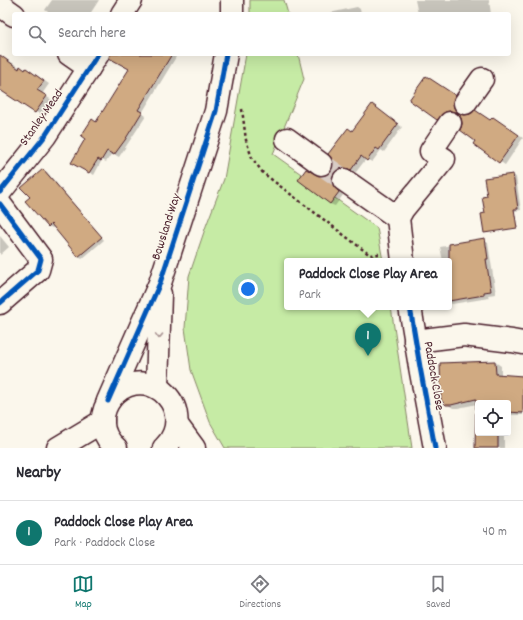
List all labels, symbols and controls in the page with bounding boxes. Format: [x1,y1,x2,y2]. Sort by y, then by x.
search box [12,12,511,56]
icon: search [26,23,48,45]
text: Search here [58,23,126,45]
street label: Stanley Mead [16,86,68,150]
street label: Bowsland Way [147,191,187,263]
popup [284,258,452,310]
text: Paddock Close Play Area [299,264,437,286]
your location [238,279,258,299]
text: Park [299,286,321,305]
pin: 1 [355,323,381,356]
one-way arrow [155,333,163,339]
street label: Paddock Close [418,340,448,412]
map controls [475,400,511,436]
button: locate [475,400,511,436]
text: Nearby [16,462,60,486]
text: Paddock Close Play Area [54,512,193,534]
text: 1 [28,523,30,542]
text: 40 m [483,523,507,542]
text: Park · Paddock Close [54,534,155,553]
tab: Map [72,573,94,613]
tab: Directions [239,573,281,613]
tab: Saved [426,573,451,613]

